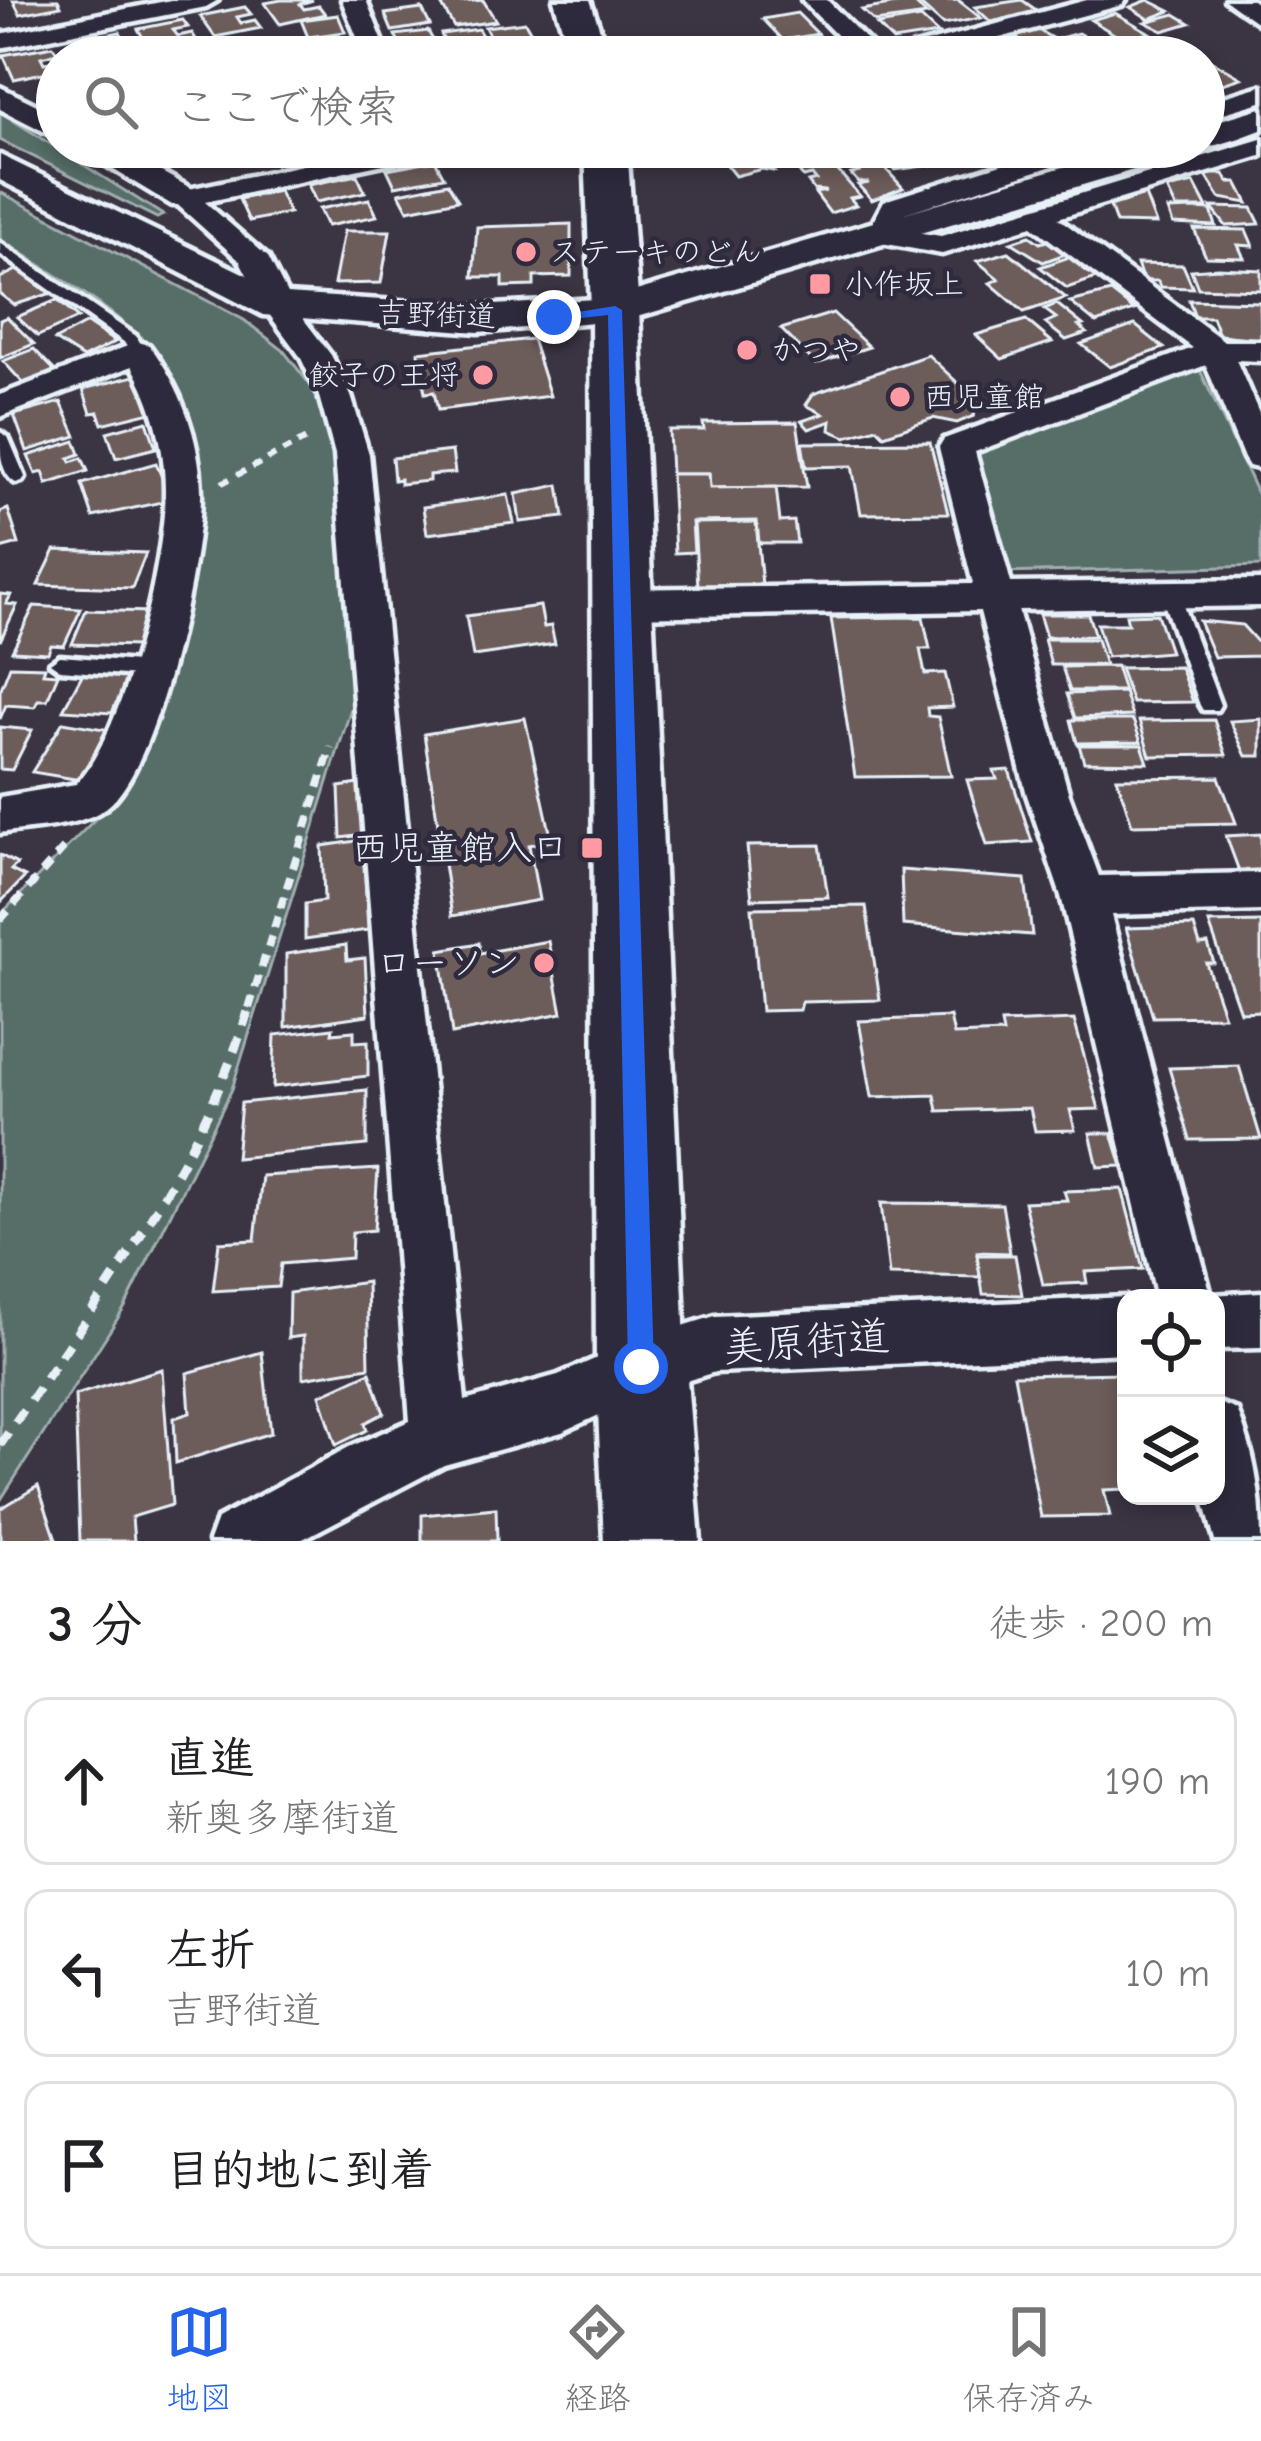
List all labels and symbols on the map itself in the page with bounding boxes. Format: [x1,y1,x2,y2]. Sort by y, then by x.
place label: ステーキのどん [550,235,762,270]
marker: ステーキのどん [513,239,539,265]
place label: 小作坂上 [844,267,964,302]
marker: 小作坂上 [807,271,833,297]
route end [527,290,581,344]
street label: 吉野街道 [375,295,497,335]
place label: かつや [771,333,861,368]
marker: かつや [734,337,760,363]
place label: 餃子の王将 [309,358,459,393]
marker: 餃子の王将 [470,362,496,388]
place label: 西児童館 [924,380,1044,415]
marker: 西児童館 [887,384,913,410]
place label: 西児童館入口 [352,828,568,869]
marker: 西児童館入口 [579,835,605,861]
place label: ローソン [376,943,520,984]
marker: ローソン [531,950,557,976]
street label: 美原街道 [720,1312,892,1372]
route start [614,1340,668,1394]

